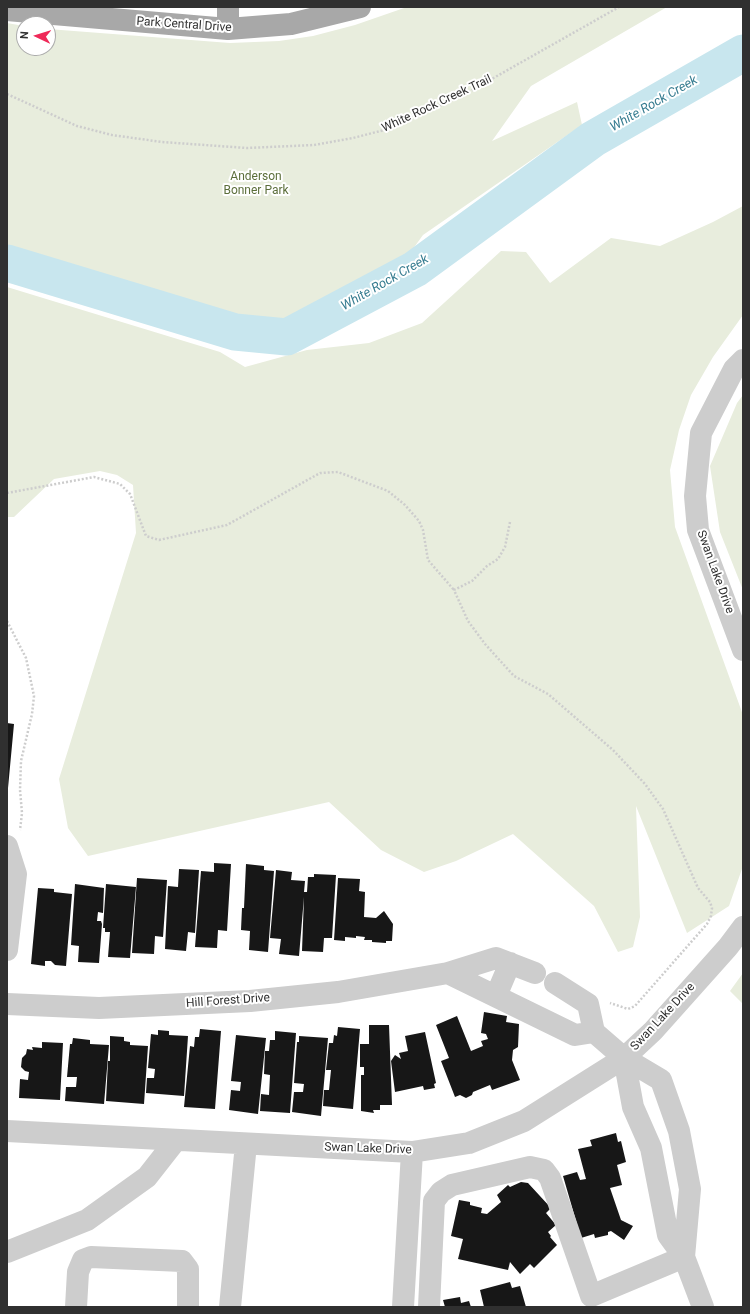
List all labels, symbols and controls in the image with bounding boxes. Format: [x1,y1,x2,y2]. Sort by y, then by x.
street label: Park Central Drive [136,15,232,35]
north arrow [16,16,56,56]
text: N [18,31,31,40]
street label: White Rock Creek Trail [380,72,494,136]
water label: White Rock Creek [607,73,701,135]
park label: Anderson Bonner Park [223,170,289,198]
water label: White Rock Creek [338,252,432,314]
street label: Swan Lake Drive [693,528,737,616]
street label: Swan Lake Drive [628,980,698,1054]
street label: Hill Forest Drive [186,991,270,1011]
street label: Swan Lake Drive [324,1140,412,1158]

